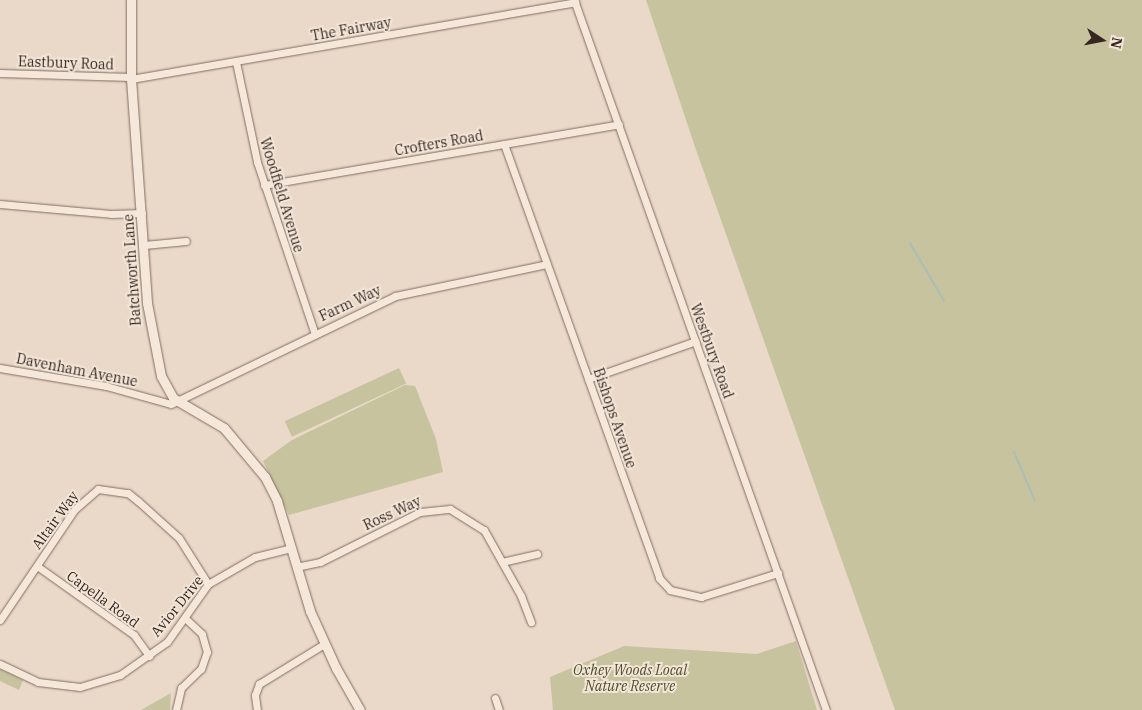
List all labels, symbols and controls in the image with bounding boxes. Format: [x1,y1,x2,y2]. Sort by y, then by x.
street label: The Fairway [310,14,392,44]
north arrow [1077,15,1127,65]
text: N [1107,36,1127,50]
street label: Eastbury Road [18,53,114,73]
street label: Crofters Road [393,127,485,159]
street label: Woodfield Avenue [257,136,307,254]
street label: Batchworth Lane [120,214,144,326]
street label: Farm Way [316,281,384,325]
street label: Westbury Road [687,301,737,401]
street label: Davenham Avenue [15,350,139,390]
street label: Bishops Avenue [590,366,640,470]
street label: Altair Way [28,488,82,552]
street label: Ross Way [361,492,423,534]
street label: Capella Road [63,567,143,631]
street label: Avior Drive [147,572,207,640]
park label: Oxhey Woods Local Nature Reserve [573,662,687,694]

